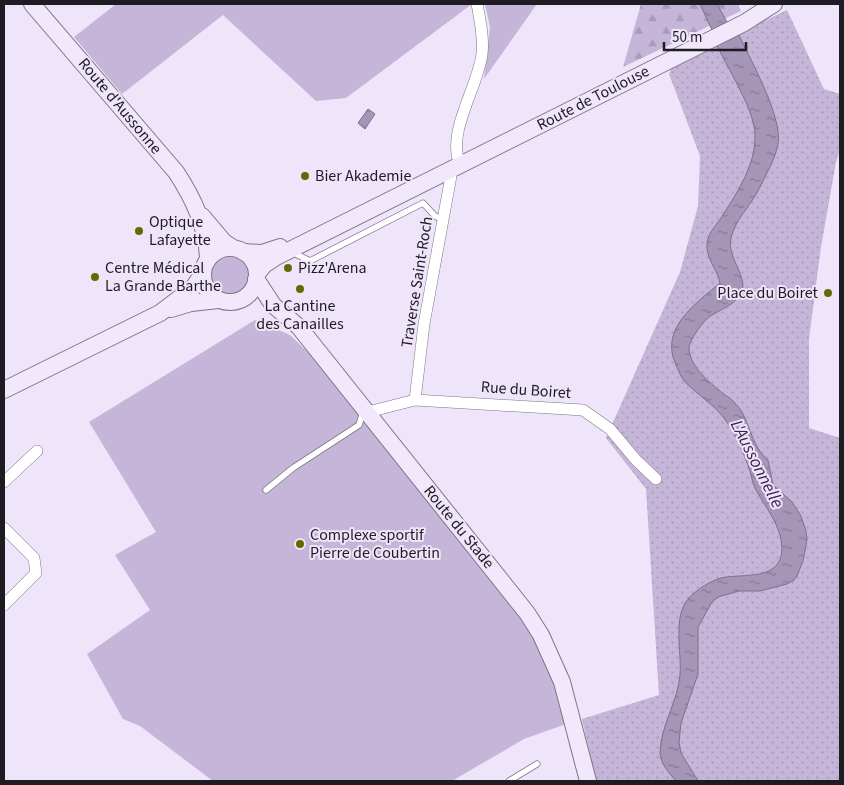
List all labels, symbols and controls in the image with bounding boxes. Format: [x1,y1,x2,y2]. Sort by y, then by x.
scale bar [664,20,746,52]
text: 50 m [672,27,702,48]
street label: Route d'Aussonne [73,53,167,159]
street label: Route de Toulouse [533,60,653,136]
place label: Bier Akademie [315,165,412,187]
marker: Bier Akademie [299,170,311,182]
place label: Optique Lafayette [149,211,211,251]
street label: Traverse Saint-Roch [396,215,438,349]
marker: Optique Lafayette [133,225,145,237]
place label: Centre Médical La Grande Barthe [105,257,221,297]
place label: Pizz'Arena [298,257,367,279]
marker: Pizz'Arena [282,262,294,274]
marker: Centre Médical La Grande Barthe [89,271,101,283]
place label: Place du Boiret [717,282,819,304]
marker: La Cantine des Canailles [294,283,306,295]
marker: Place du Boiret [822,287,834,299]
place label: La Cantine des Canailles [256,295,344,335]
street label: Rue du Boiret [480,376,572,404]
water label: L'Aussonnelle [724,415,790,513]
street label: Route du Stade [418,481,500,573]
place label: Complexe sportif Pierre de Coubertin [310,524,440,564]
marker: Complexe sportif Pierre de Coubertin [294,538,306,550]

